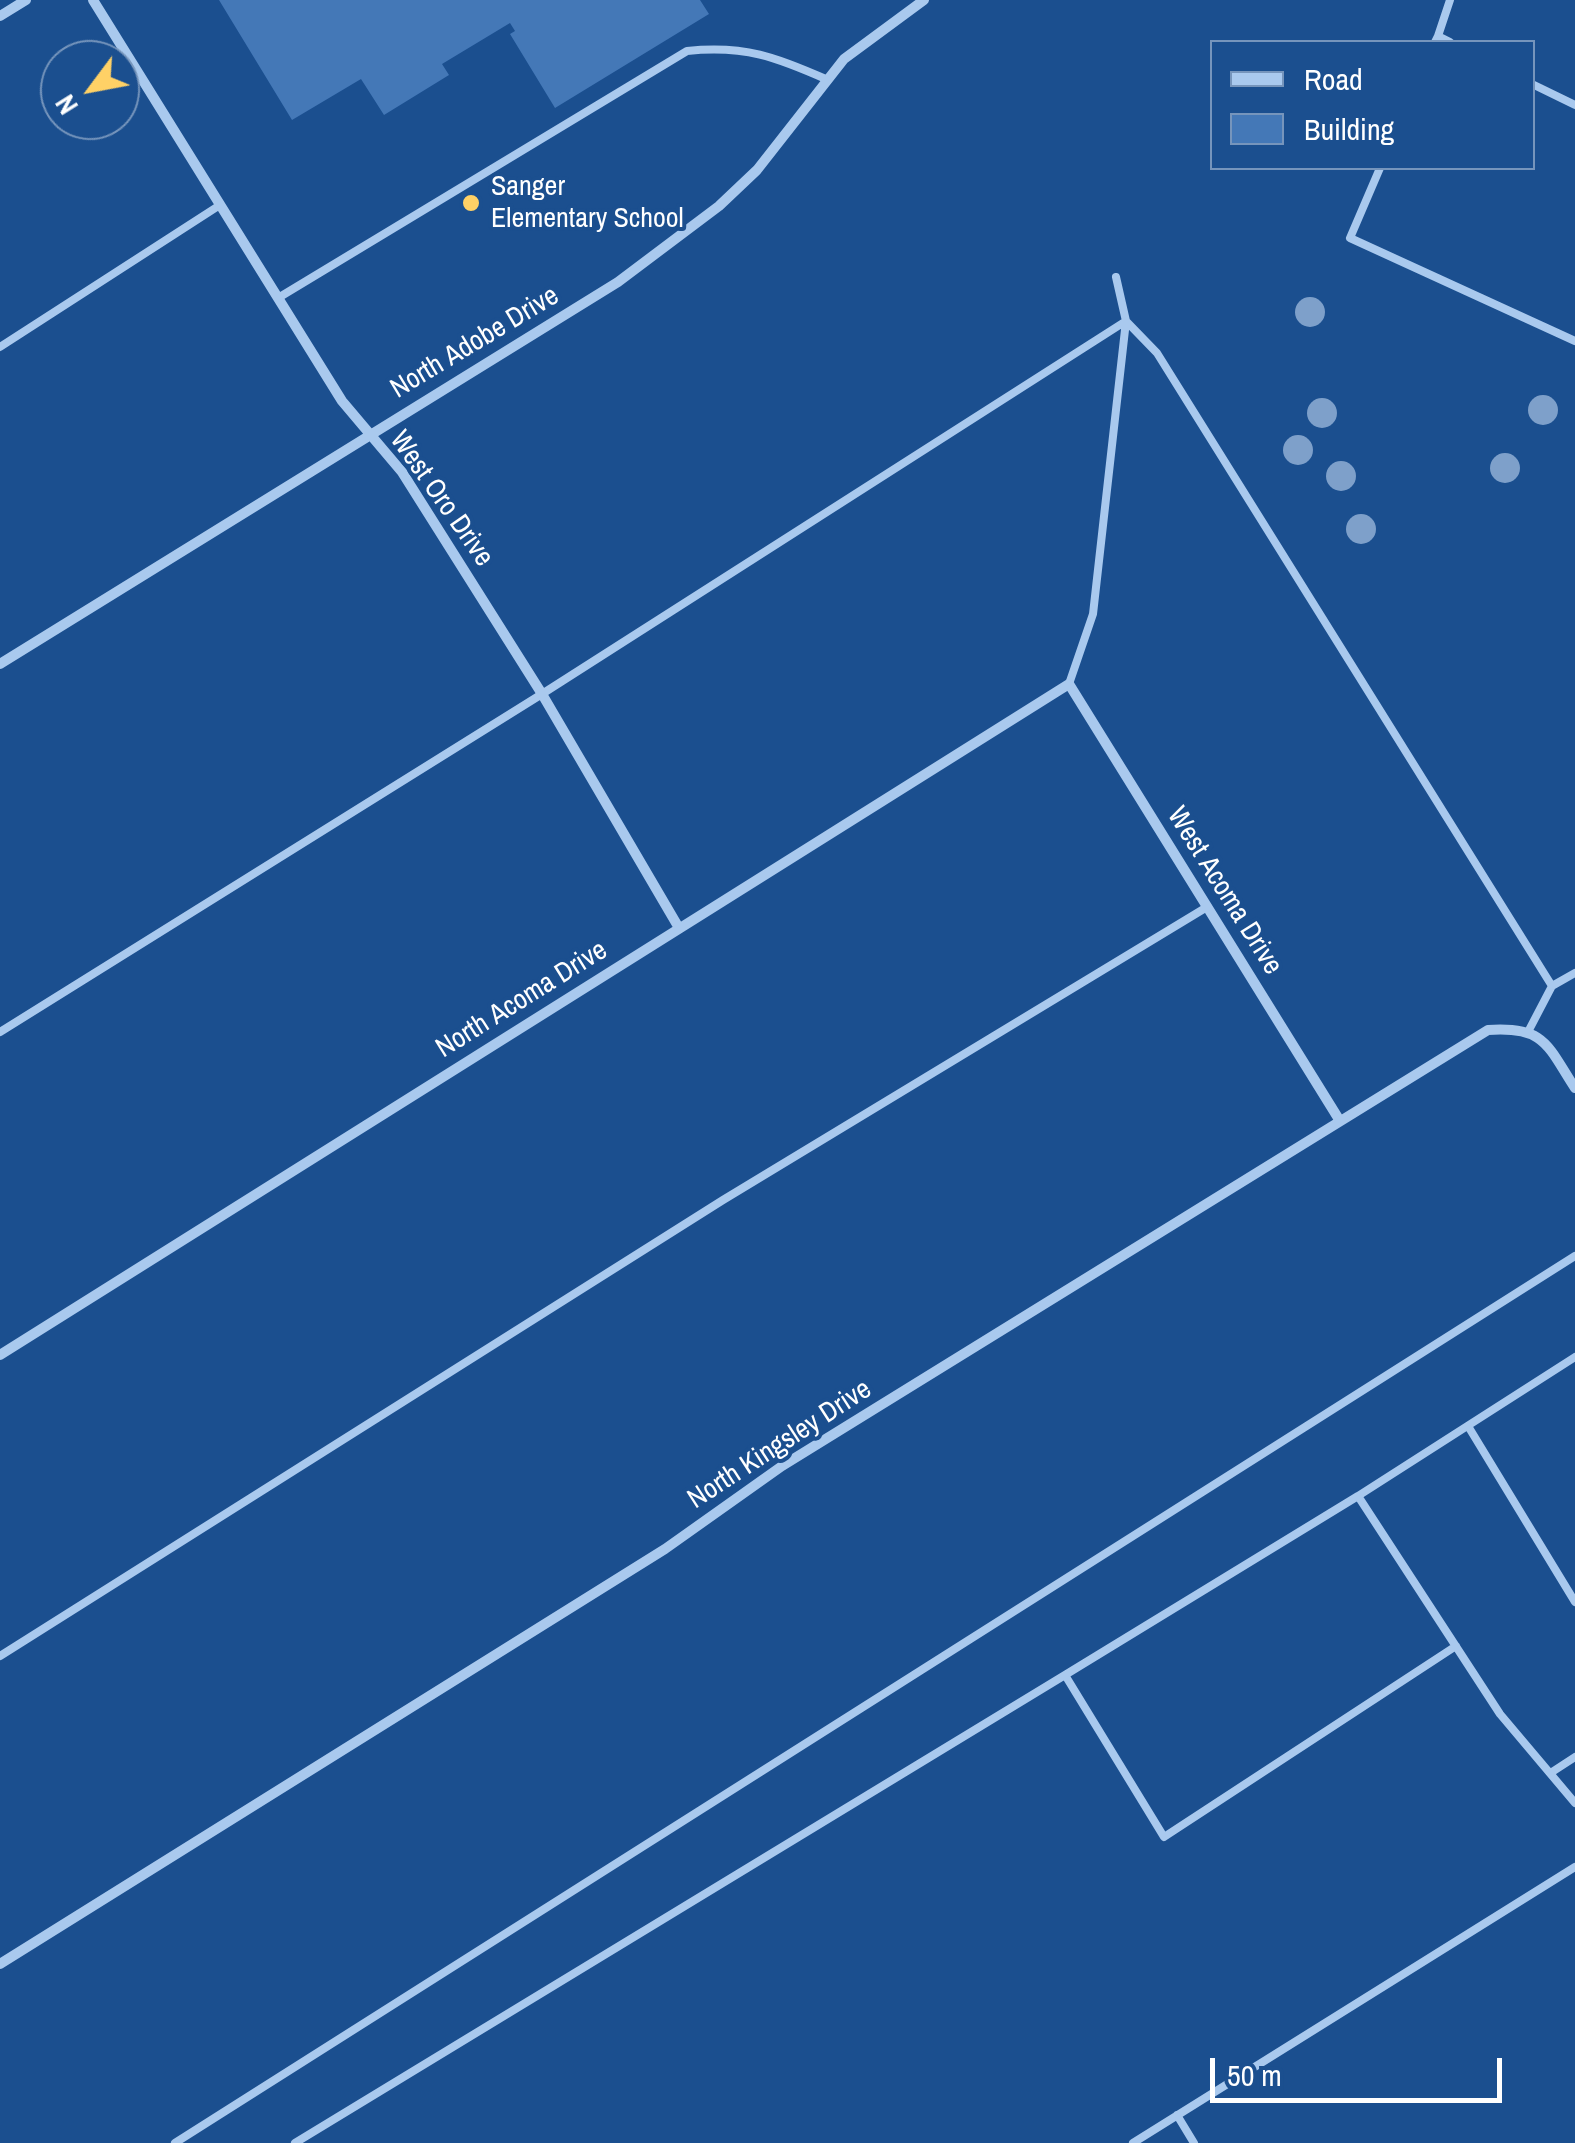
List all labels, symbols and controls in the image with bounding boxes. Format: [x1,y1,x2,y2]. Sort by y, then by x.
north arrow [40,40,140,140]
legend [1210,40,1535,170]
text: Road [1304,59,1363,99]
text: N [46,88,87,122]
text: Building [1304,109,1394,149]
place label: Sanger Elementary School [491,170,684,236]
marker: Sanger Elementary School [460,192,482,214]
street label: North Adobe Drive [385,280,565,406]
street label: West Oro Drive [382,425,500,573]
street label: West Acoma Drive [1159,801,1289,981]
street label: North Acoma Drive [430,934,614,1066]
street label: North Kingsley Drive [682,1373,878,1517]
scale bar [1215,2038,1508,2100]
text: 50 m [1227,2055,1282,2095]

